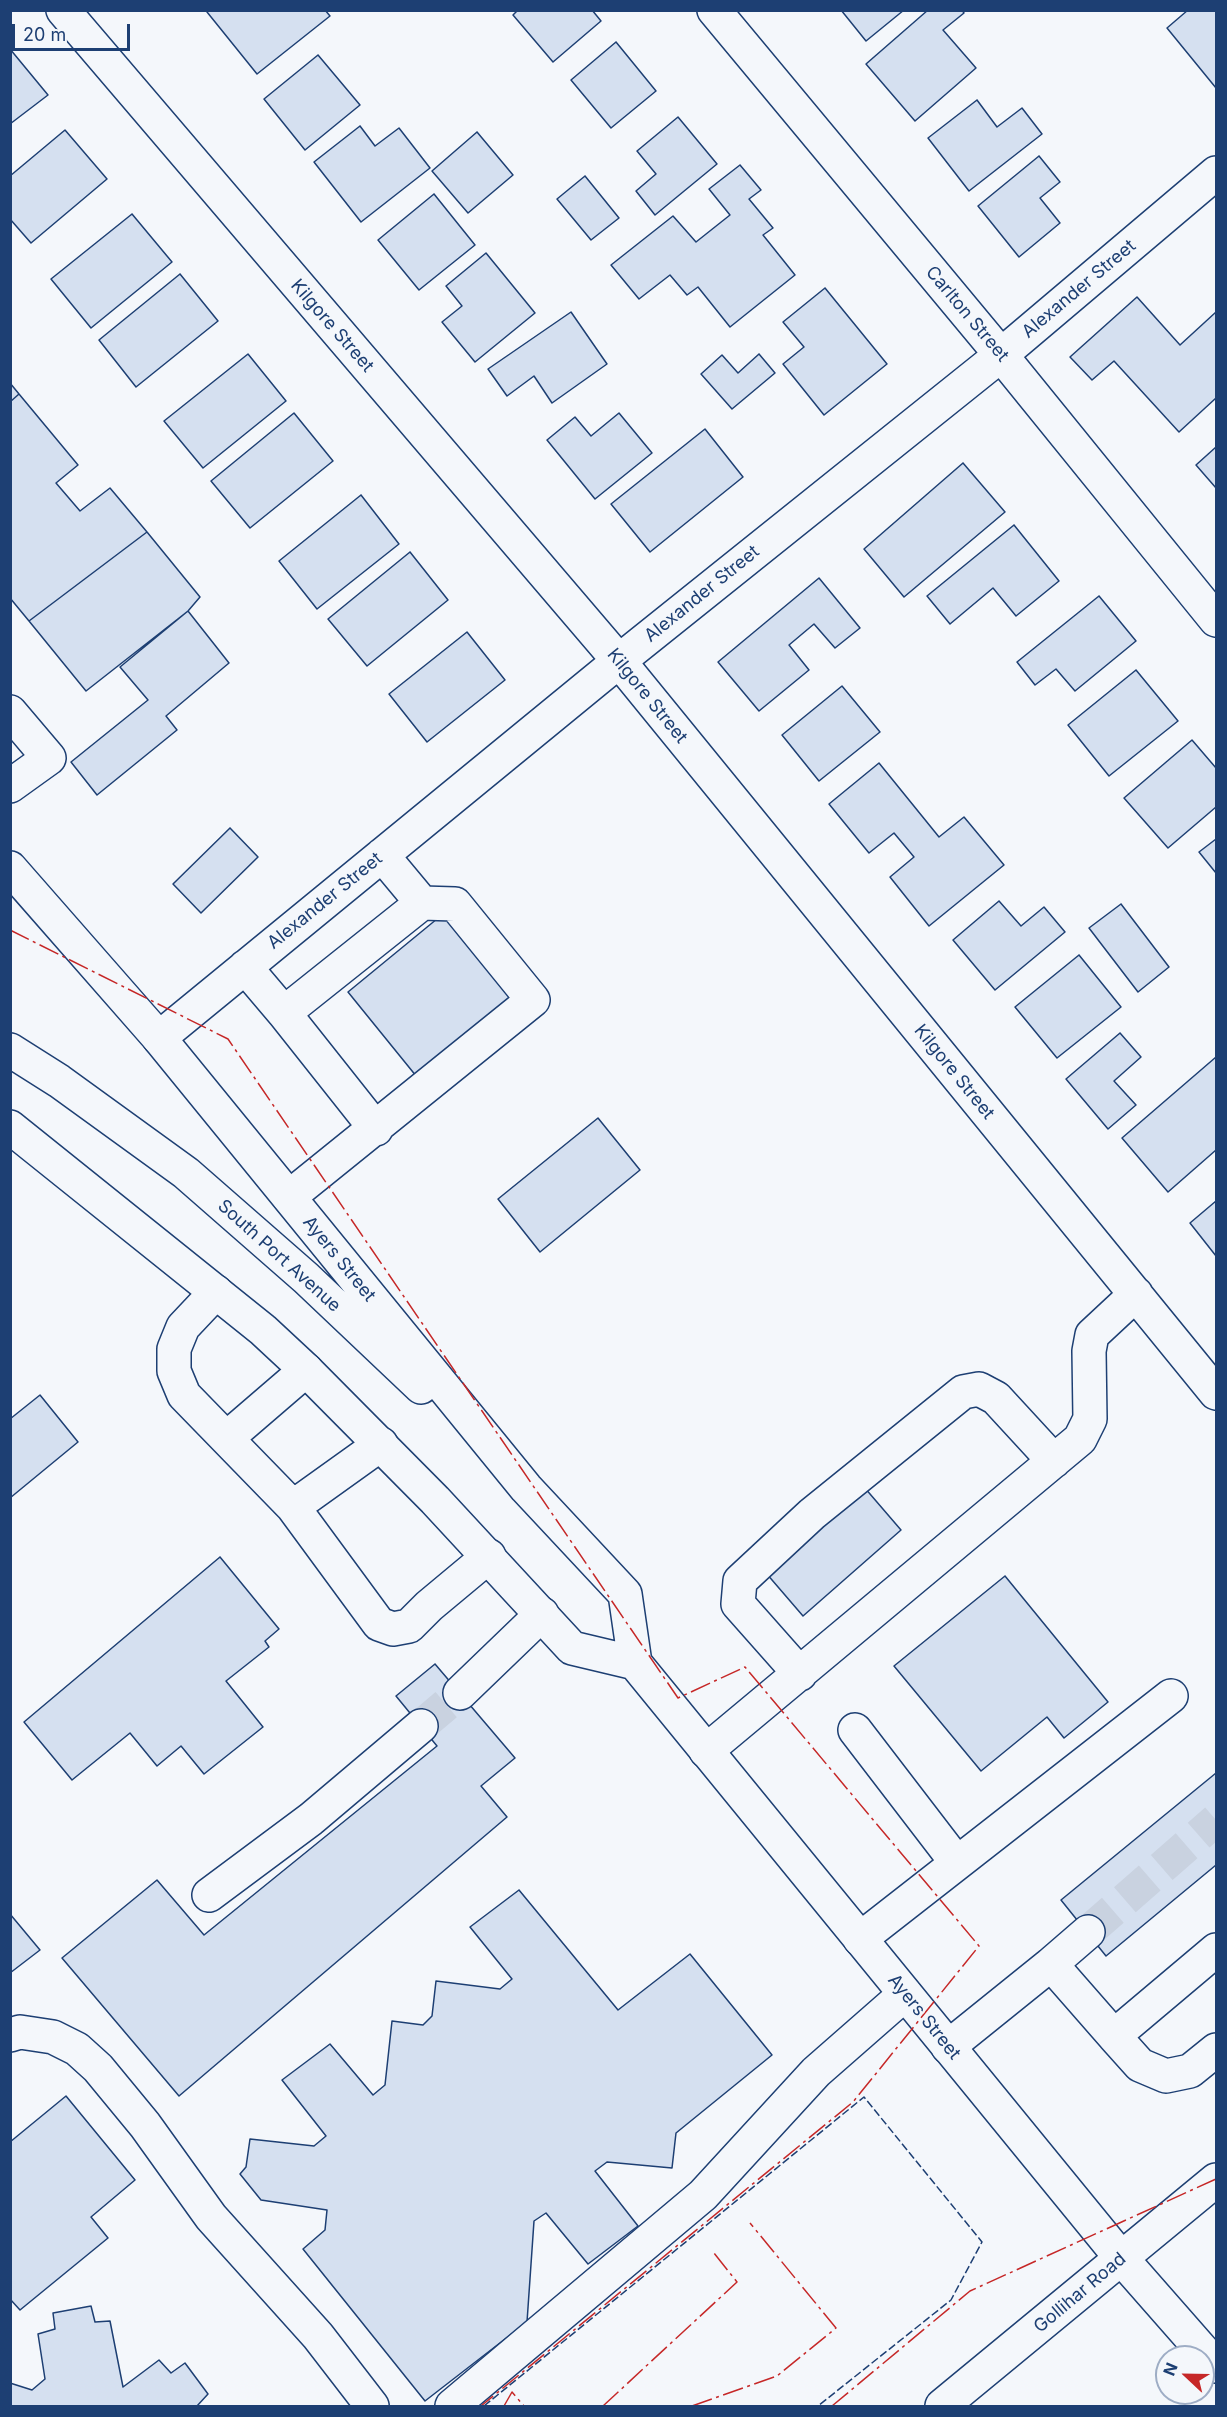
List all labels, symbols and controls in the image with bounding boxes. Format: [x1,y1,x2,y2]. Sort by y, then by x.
scale bar [15,12,134,50]
text: 20 m [23,24,66,45]
street label: Alexander Street [1018,235,1140,343]
street label: Carlton Street [921,262,1013,366]
street label: Kilgore Street [286,275,378,377]
street label: Alexander Street [640,541,764,647]
street label: Kilgore Street [602,644,692,748]
street label: Alexander Street [263,848,387,954]
street label: Kilgore Street [909,1020,999,1124]
street label: South Port Avenue [213,1195,345,1317]
street label: Ayers Street [298,1212,380,1306]
street label: Ayers Street [883,1970,965,2064]
street label: Gollihar Road [1030,2248,1130,2338]
north arrow [1155,2345,1215,2405]
text: N [1159,2360,1182,2378]

